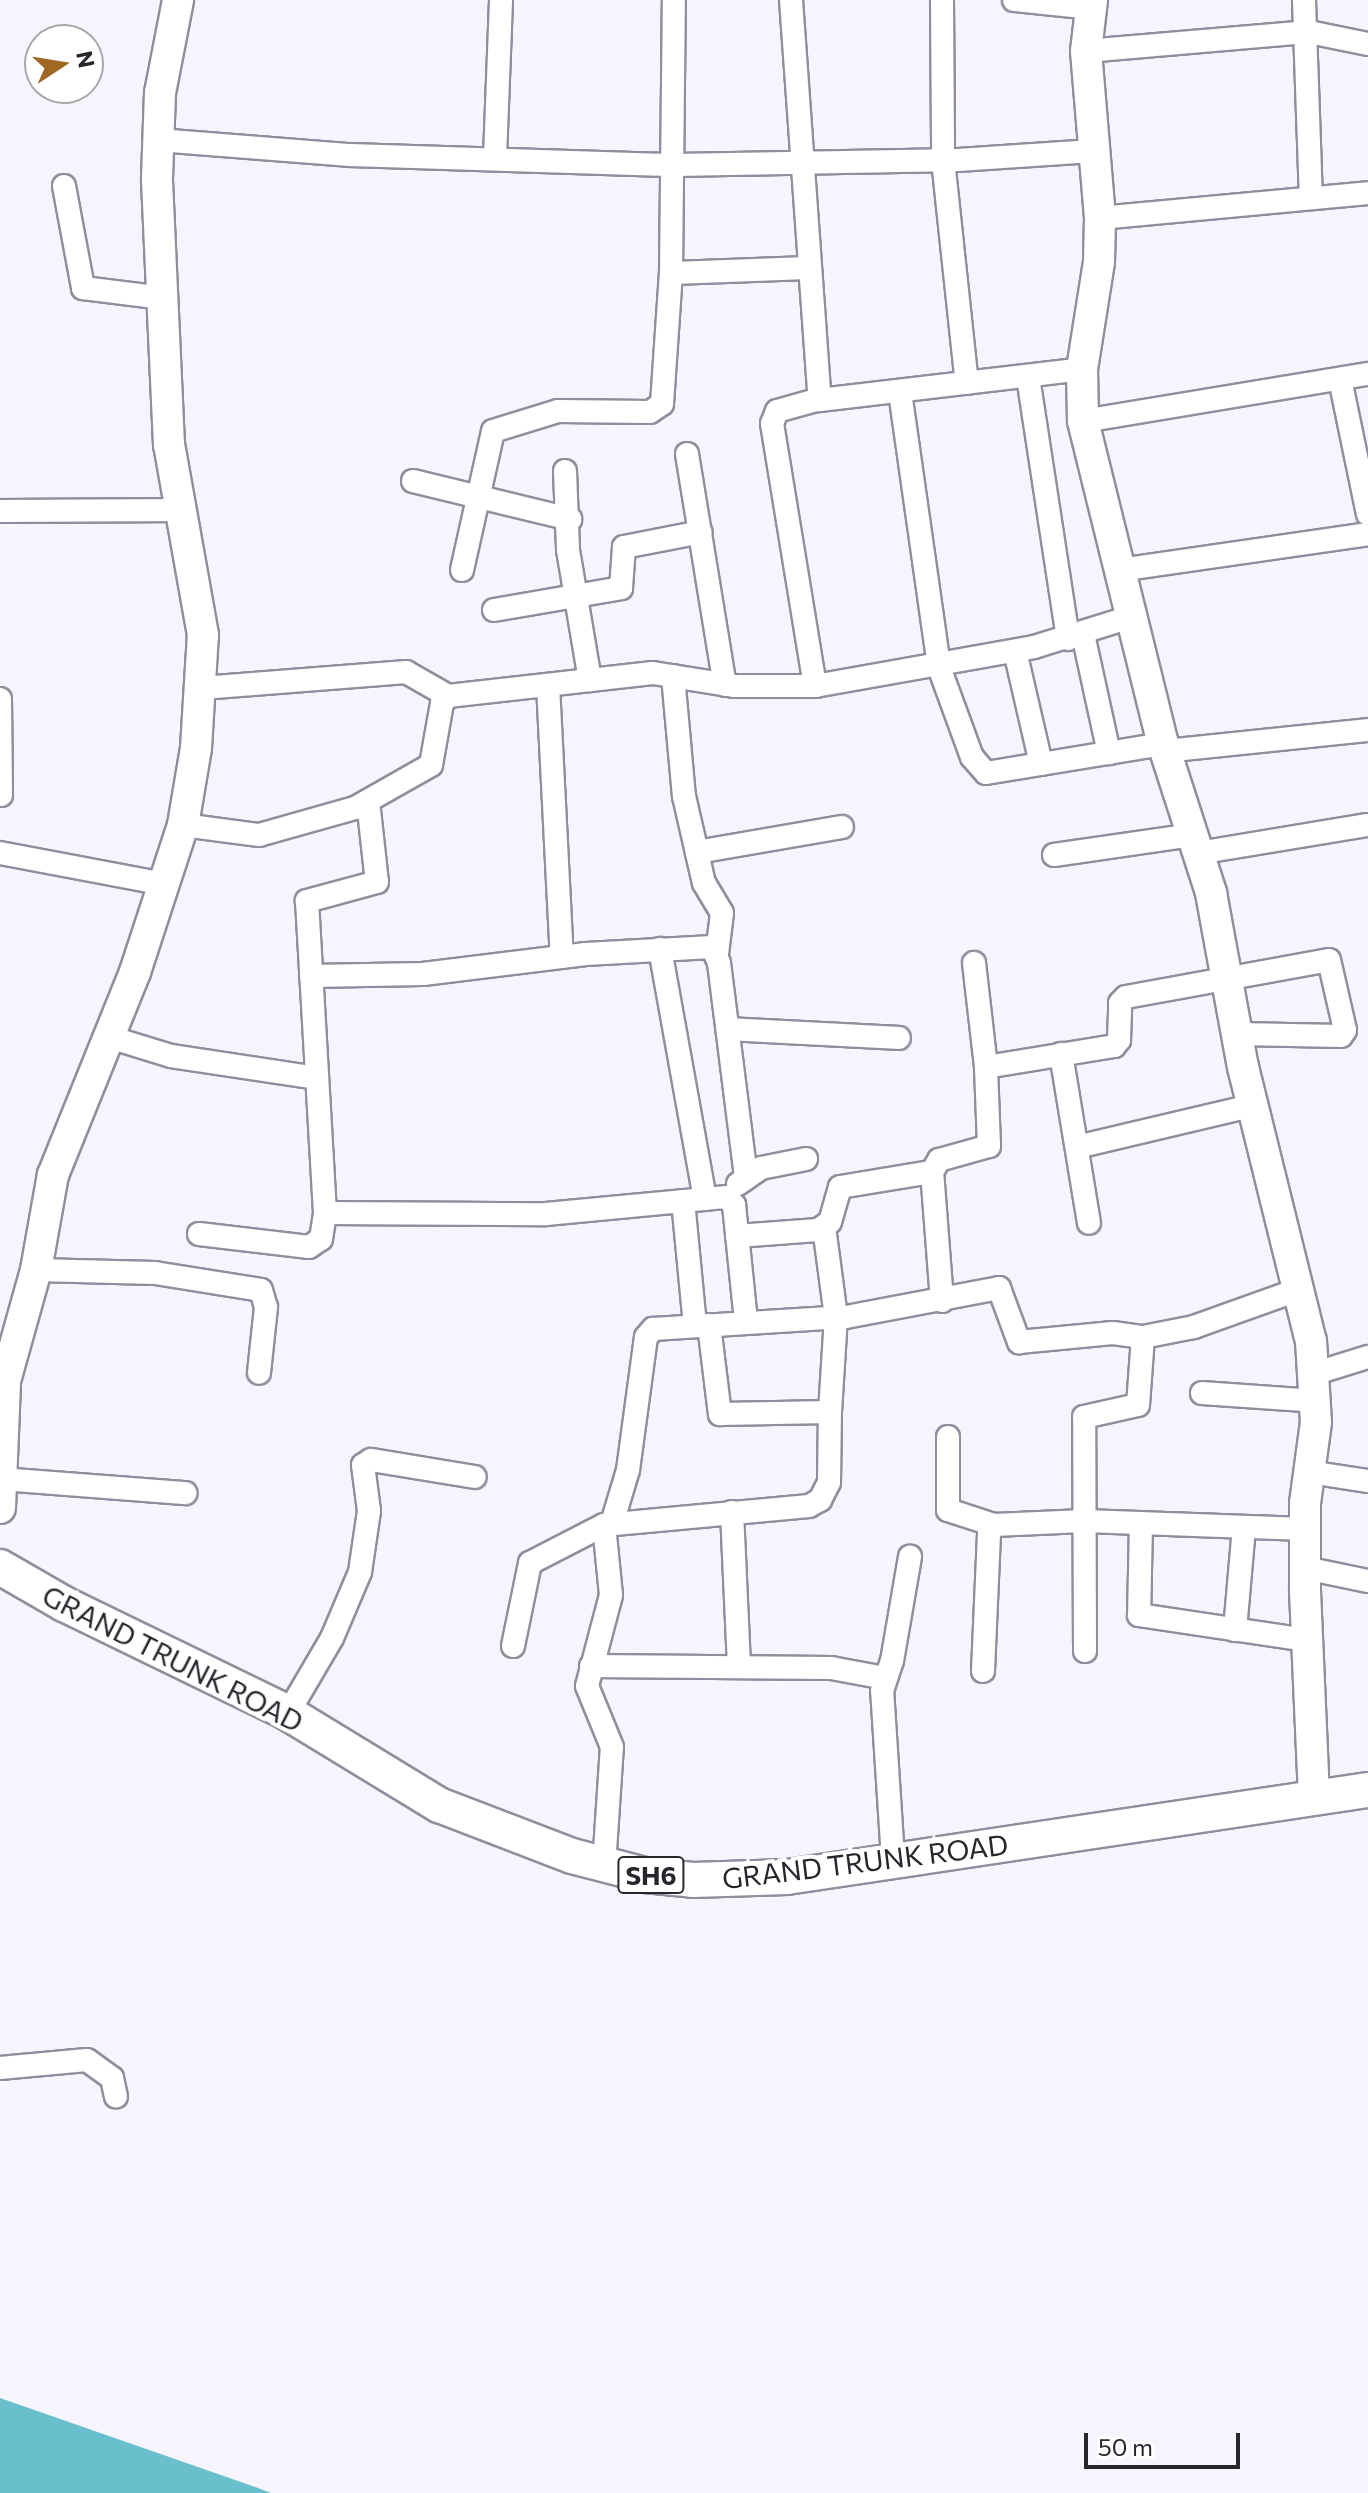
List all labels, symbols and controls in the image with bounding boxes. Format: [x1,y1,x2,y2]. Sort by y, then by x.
north arrow [24,24,104,104]
text: N [71,48,101,70]
street label: GRAND TRUNK ROAD [37,1578,309,1738]
street label: GRAND TRUNK ROAD [720,1827,1010,1895]
road number: SH6 [617,1853,685,1897]
scale bar [1088,2417,1244,2467]
text: 50 m [1098,2432,1153,2461]

